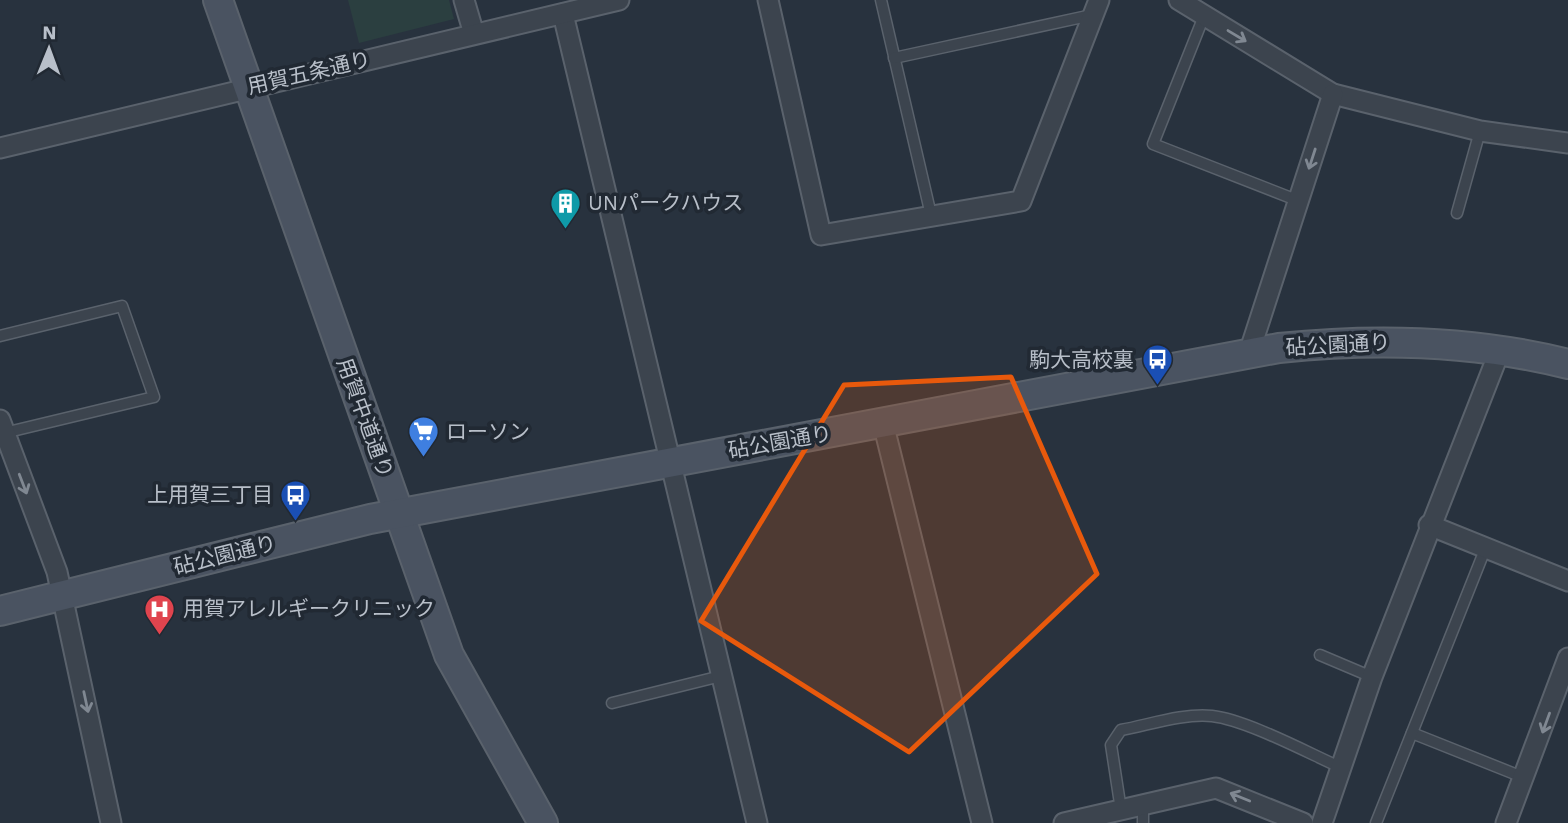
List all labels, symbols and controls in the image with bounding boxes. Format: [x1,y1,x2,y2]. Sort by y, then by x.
north arrow [14,14,84,84]
text: N [42,21,57,44]
one-way arrow [1226,29,1246,43]
street label: 用賀五条通り [245,46,373,99]
one-way arrow [1305,148,1318,170]
building icon: UNパークハウス [548,186,582,230]
place label: UNパークハウス [588,190,743,215]
street label: 砧公園通り [1285,329,1391,360]
bus stop icon: 駒大高校裏 [1140,343,1174,387]
place label: 駒大高校裏 [1029,347,1134,372]
street label: 用賀中道通り [332,354,399,481]
supermarket icon: ローソン [406,415,440,459]
place label: ローソン [446,419,530,444]
street label: 砧公園通り [726,420,834,463]
one-way arrow [18,473,31,495]
bus stop icon: 上用賀三丁目 [279,478,313,522]
place label: 上用賀三丁目 [147,482,273,507]
street label: 砧公園通り [171,530,279,579]
hospital icon: 用賀アレルギークリニック [143,592,177,636]
place label: 用賀アレルギークリニック [183,596,435,621]
one-way arrow [80,690,93,713]
one-way arrow [1539,711,1551,733]
one-way arrow [1229,790,1251,803]

